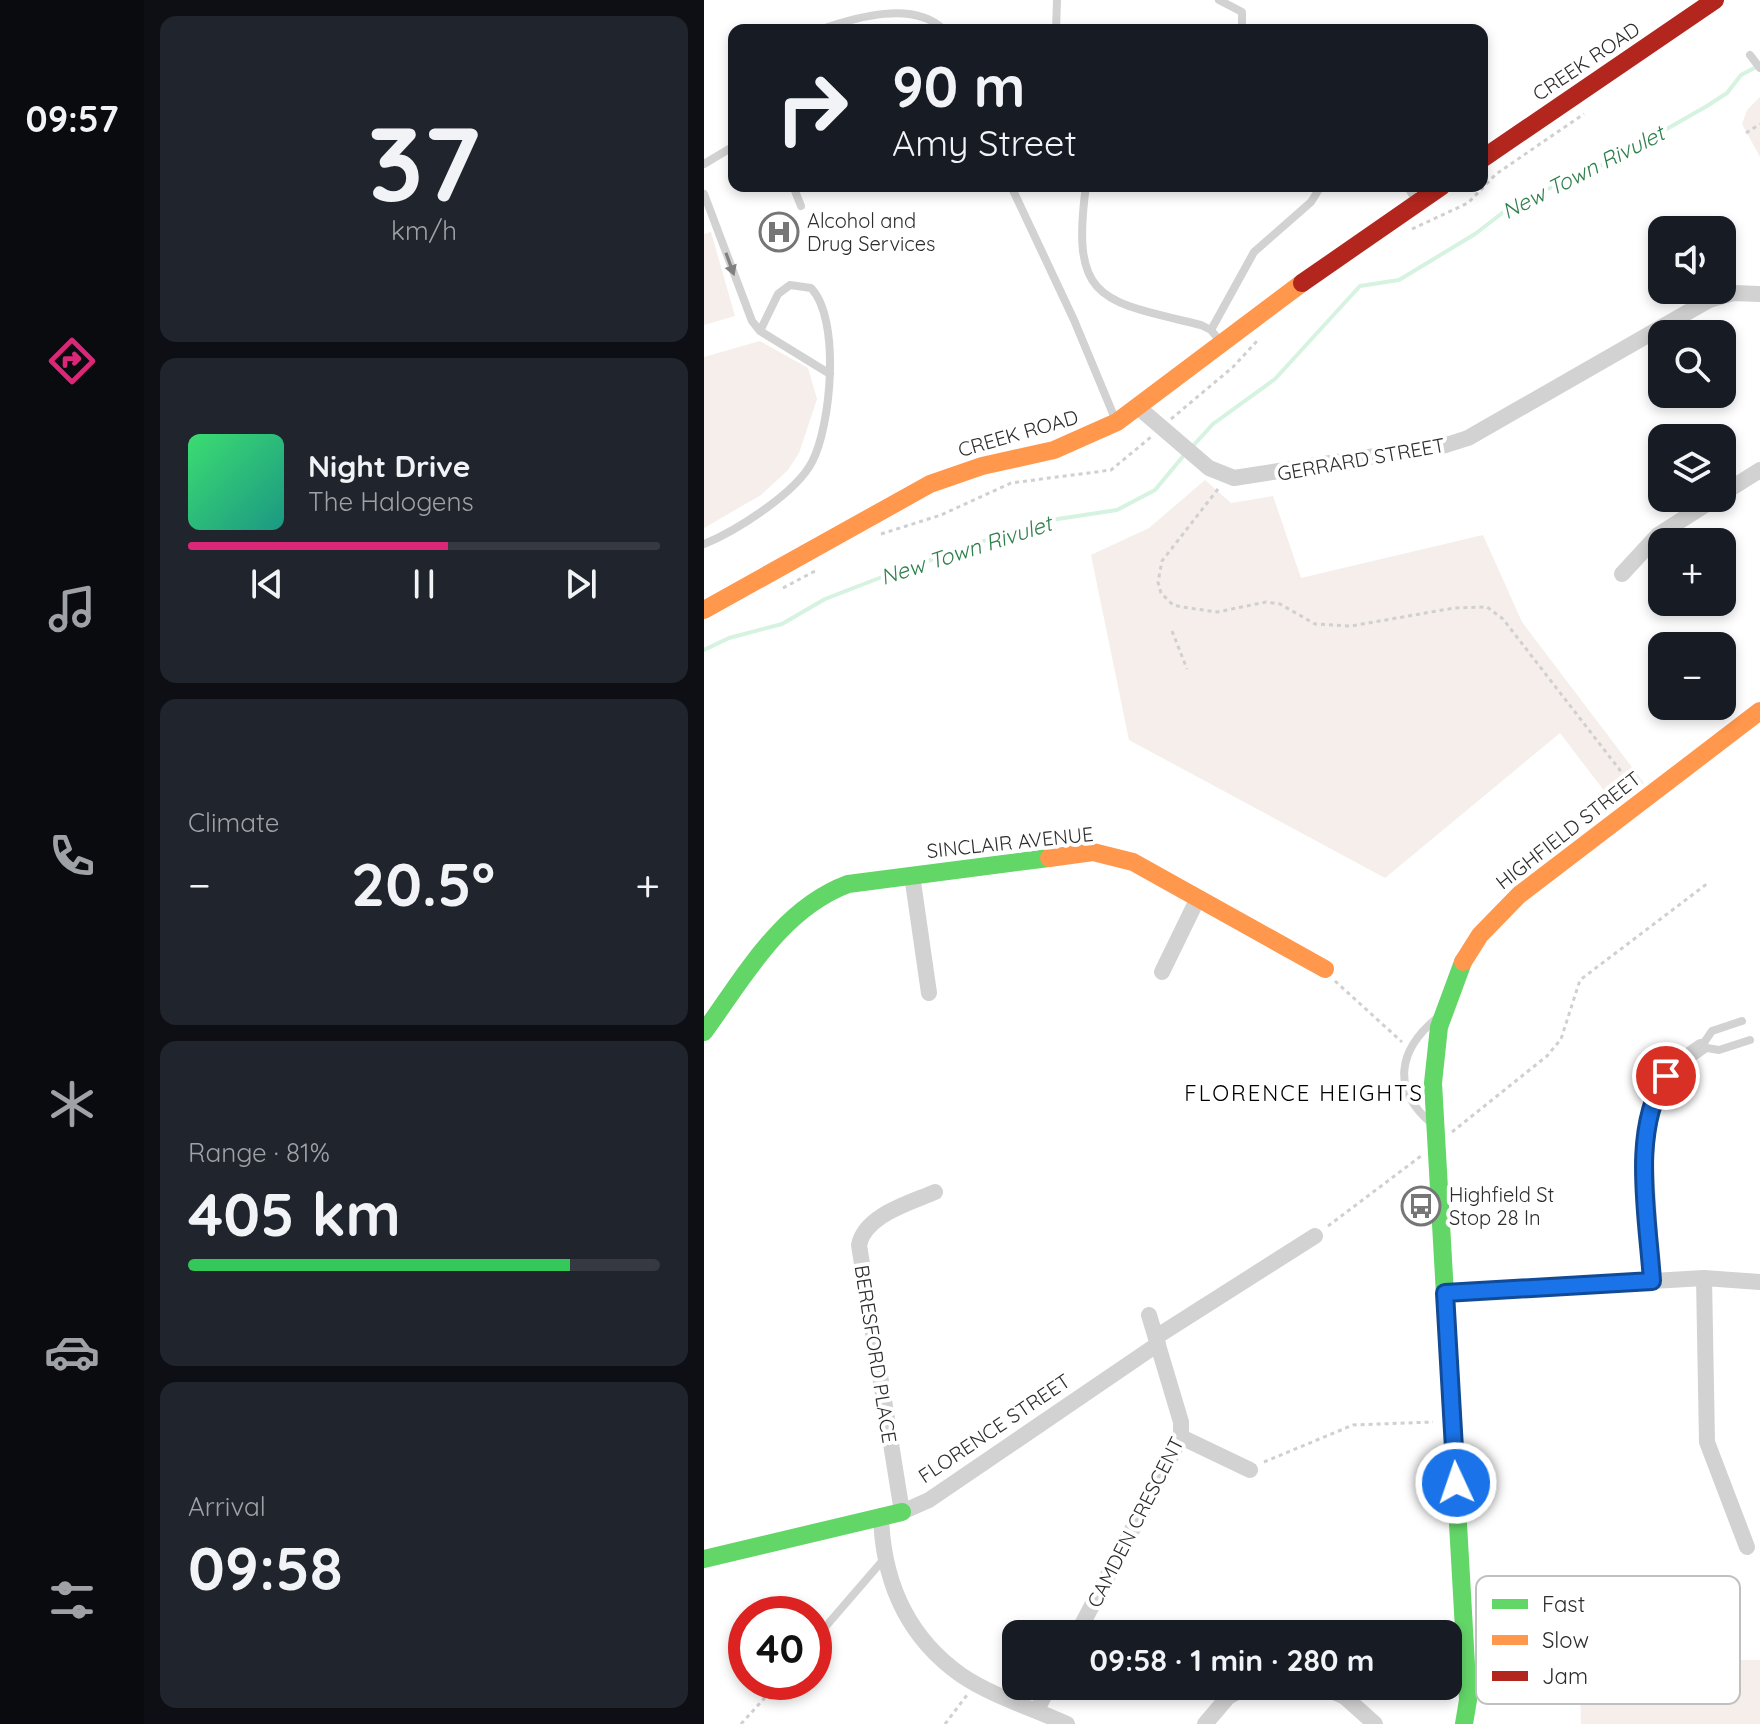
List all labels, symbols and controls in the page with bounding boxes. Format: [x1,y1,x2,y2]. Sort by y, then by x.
street label: CREEK ROAD [1528,16,1644,106]
text: 90 m [892,51,1026,121]
icon: right [760,56,864,160]
text: 09:57 [26,96,118,141]
text: 37 [368,97,480,227]
water label: New Town Rivulet [1497,118,1671,225]
text: Amy Street [892,120,1077,165]
place label: Alcohol and Drug Services [807,208,935,256]
hospital icon: Alcohol and Drug Services [758,211,800,253]
text: km/h [391,214,457,247]
map controls [1648,216,1736,720]
button: sound [1648,216,1736,304]
one-way arrow [724,252,736,276]
button: search [1648,320,1736,408]
icon: directions [44,333,100,389]
street label: CREEK ROAD [955,404,1081,462]
button: layers [1648,424,1736,512]
street label: GERRARD STREET [1275,432,1447,486]
text: Night Drive [308,447,470,485]
text: The Halogens [308,485,474,518]
water label: New Town Rivulet [877,508,1058,591]
button: + [1648,528,1736,616]
icon: previous [245,562,289,606]
icon: pause [402,562,446,606]
icon: next [559,562,603,606]
icon: music [44,581,100,637]
button: − [1648,632,1736,720]
street label: HIGHFIELD STREET [1490,766,1646,894]
text: Climate [188,806,279,839]
street label: SINCLAIR AVENUE [926,821,1094,863]
icon: phone [44,828,100,884]
text: 20.5° [351,846,495,921]
text: − [188,857,211,912]
text: + [635,857,660,912]
pin [1632,1042,1700,1110]
icon: arrive [1644,1054,1688,1098]
icon: climate [44,1076,100,1132]
district label: FLORENCE HEIGHTS [1184,1079,1424,1107]
text: Range · 81% [188,1136,330,1169]
text: 405 km [188,1176,401,1251]
place label: Highfield St Stop 28 In [1449,1182,1554,1230]
bus stop icon: Highfield St Stop 28 In [1400,1185,1442,1227]
street label: BERESFORD PLACE [850,1263,902,1445]
icon: car [44,1324,100,1380]
street label: FLORENCE STREET [913,1368,1075,1488]
street label: CAMDEN CRESCENT [1081,1432,1189,1612]
position arrow [1414,1441,1498,1525]
text: Arrival [188,1490,266,1523]
text: 09:58 [188,1530,343,1605]
icon: filters [44,1572,100,1628]
legend [1476,1576,1740,1704]
text: Fast [1542,1590,1585,1618]
speed limit sign: 40 [728,1596,832,1700]
text: Slow [1542,1626,1589,1654]
text: 09:58 · 1 min · 280 m [1090,1641,1374,1679]
text: Jam [1542,1662,1588,1690]

